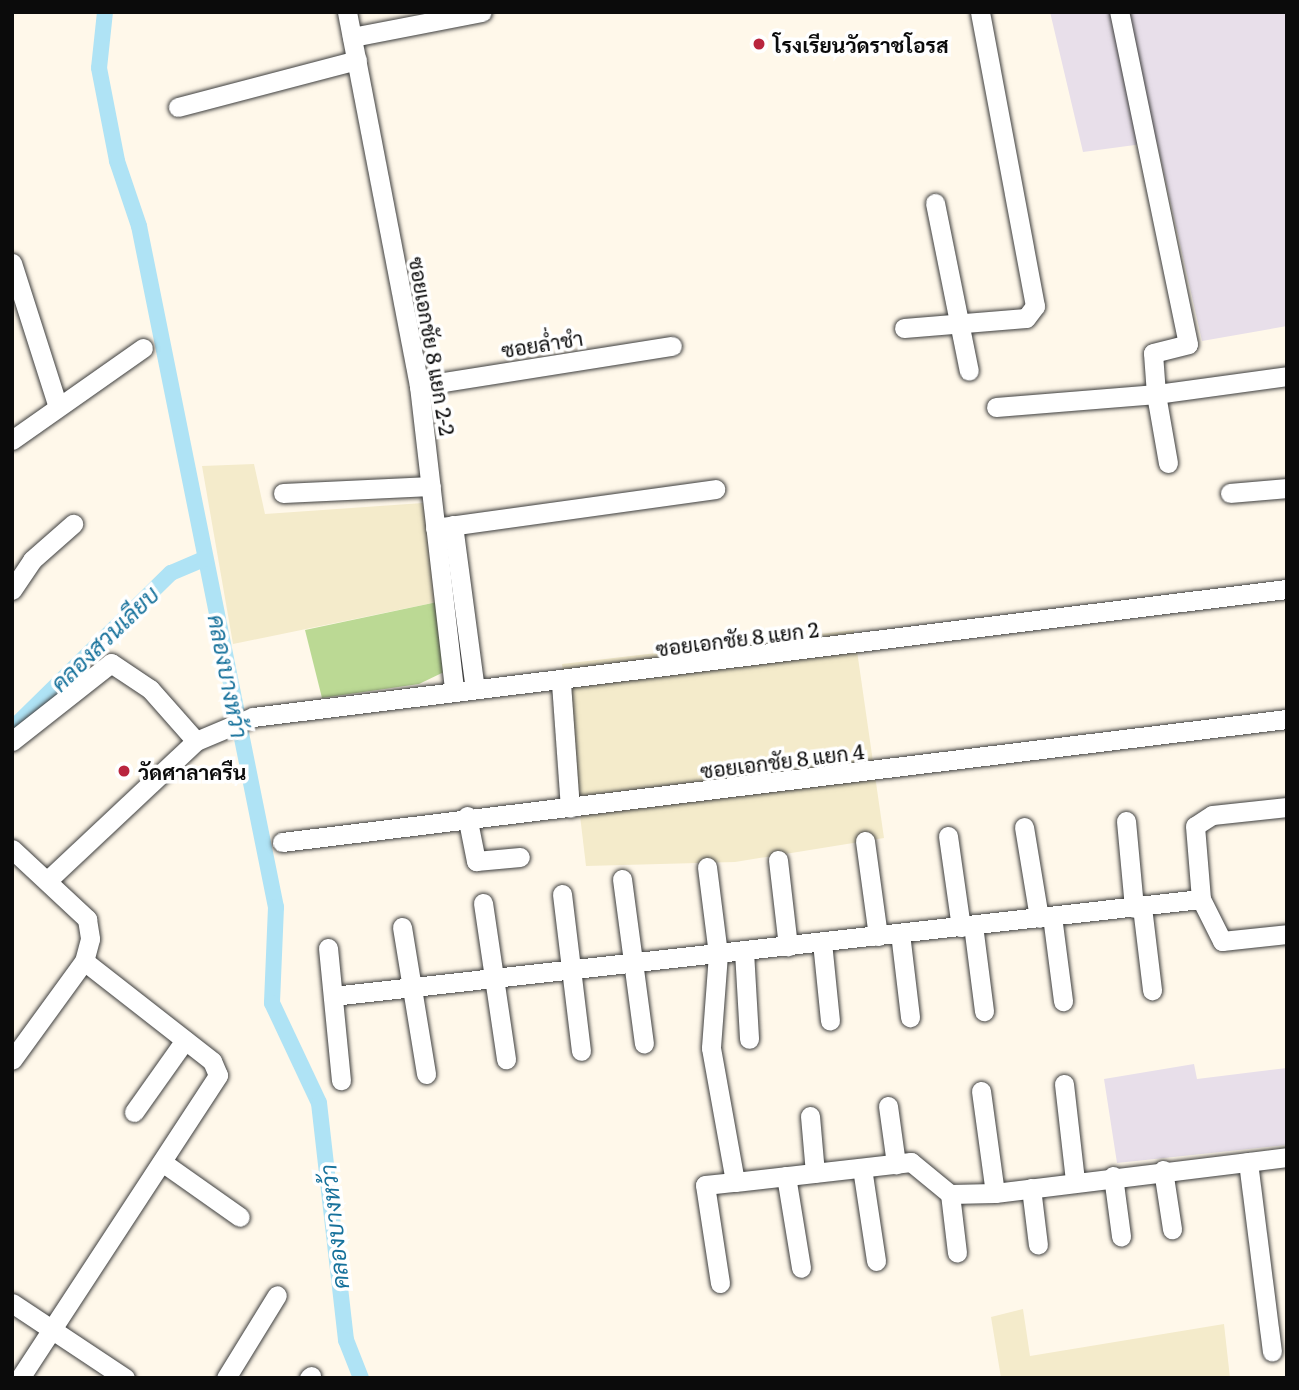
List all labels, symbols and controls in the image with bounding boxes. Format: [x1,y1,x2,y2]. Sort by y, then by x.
place label: โรงเรียนวัดราชโอรส [773,31,949,57]
marker: โรงเรียนวัดราชโอรส [751,36,767,52]
street label: ซอยเอกชัย 8 แยก 2-2 [405,255,461,437]
street label: ซอยล่ำชำ [499,324,585,362]
water label: คลองสวนเลียบ [44,580,164,696]
water label: คลองบางหว้า [204,612,254,740]
street label: ซอยเอกชัย 8 แยก 2 [654,615,820,661]
street label: ซอยเอกชัย 8 แยก 4 [699,737,865,783]
place label: วัดศาลาครืน [138,758,246,784]
marker: วัดศาลาครืน [116,763,132,779]
water label: คลองบางหว้า [313,1163,353,1291]

